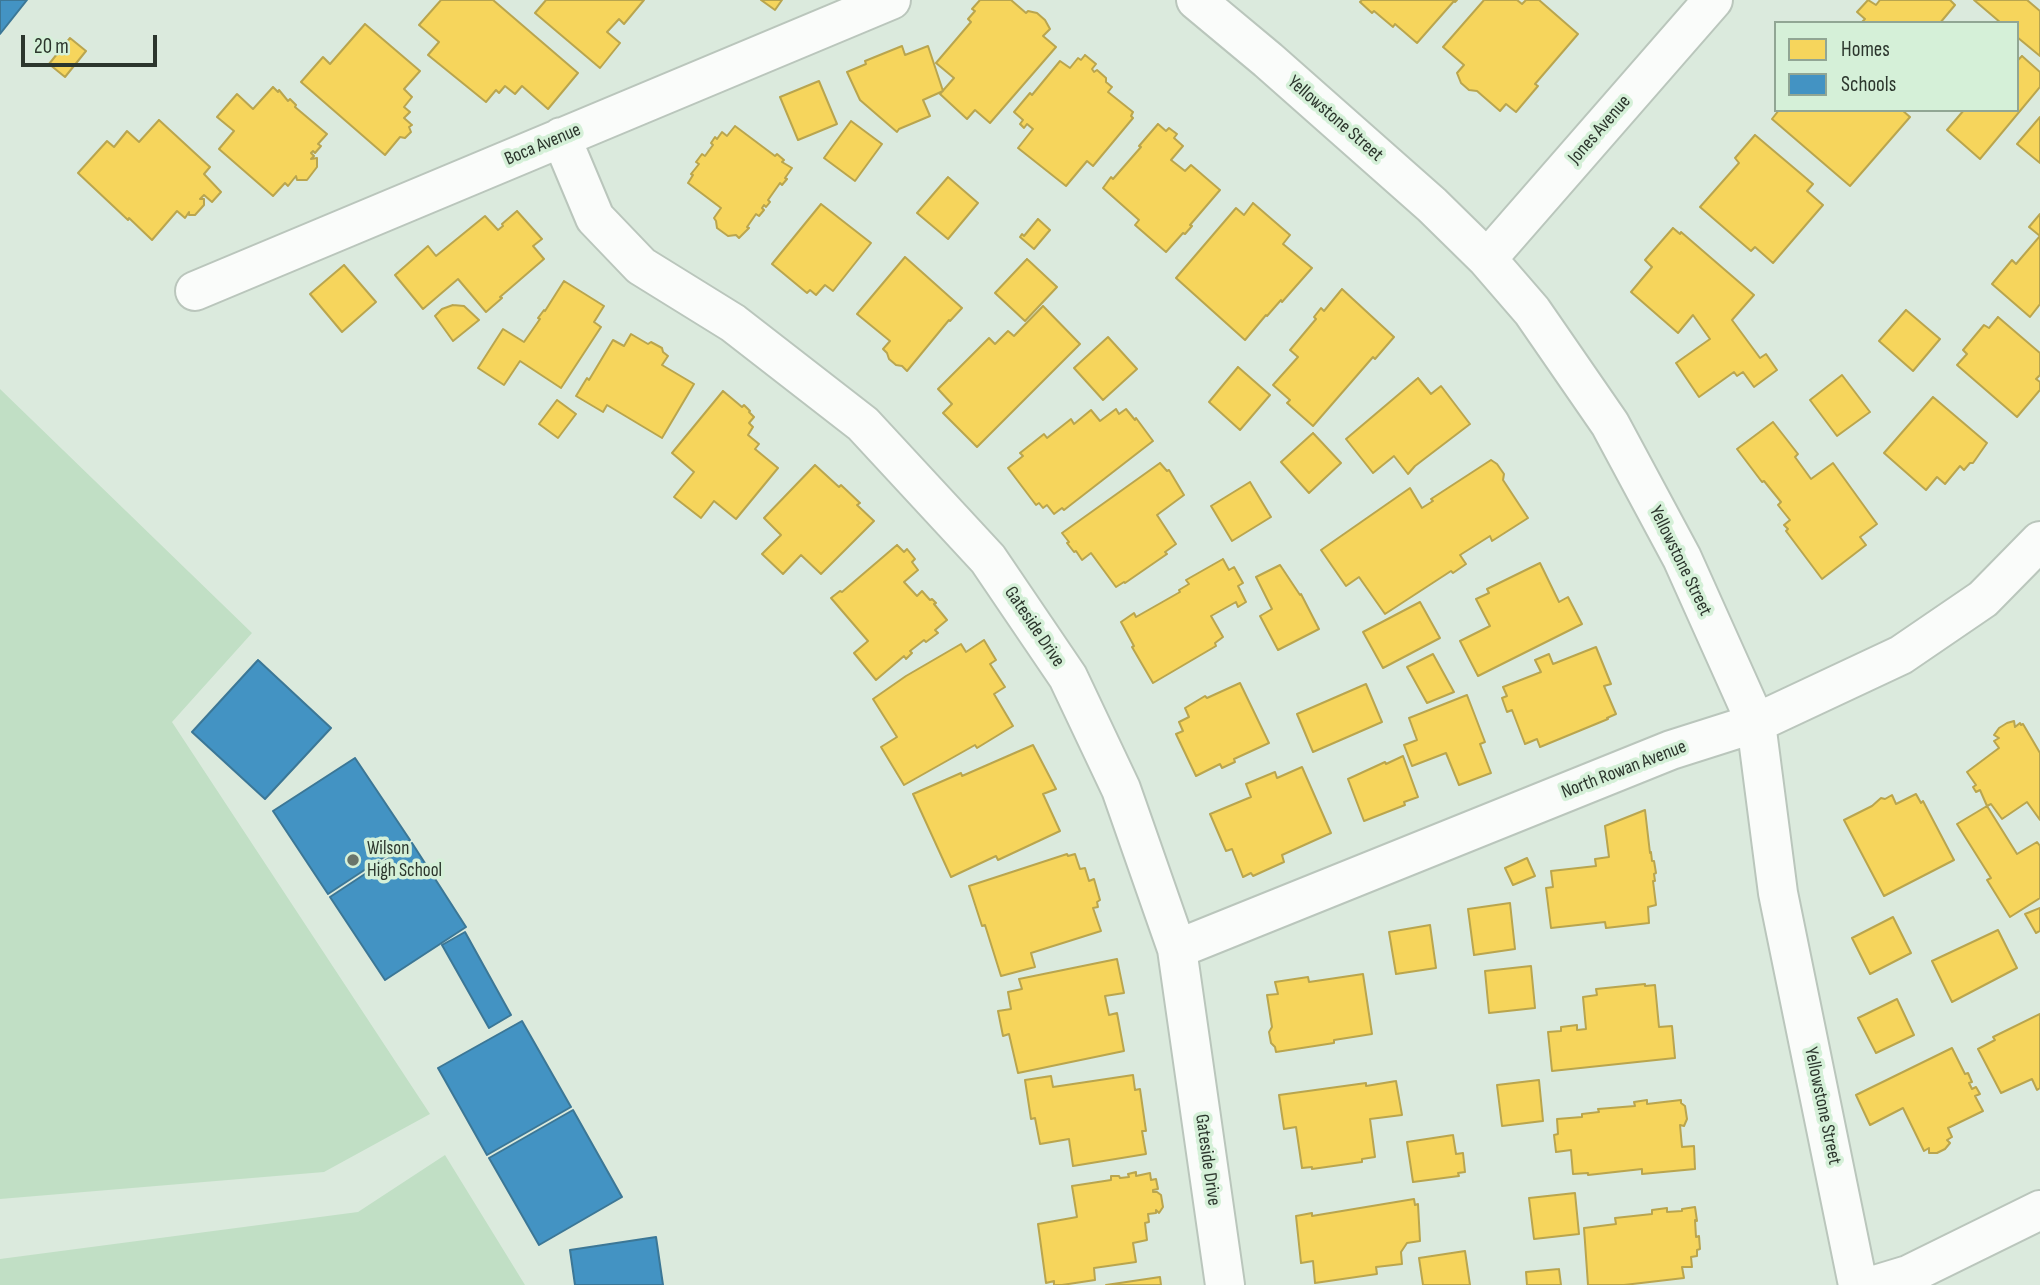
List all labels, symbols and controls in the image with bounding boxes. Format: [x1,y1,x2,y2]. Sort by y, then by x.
scale bar [24,21,161,65]
legend [1774,21,2019,112]
text: 20 m [34,34,69,59]
text: Homes [1841,37,1890,62]
street label: Yellowstone Street [1282,71,1388,167]
text: Schools [1841,72,1896,97]
street label: Jones Avenue [1564,91,1636,169]
street label: Boca Avenue [502,119,584,171]
street label: Yellowstone Street [1644,502,1716,620]
street label: Gateside Drive [999,582,1069,672]
street label: North Rowan Avenue [1558,736,1690,804]
place label: Wilson High School [367,838,442,882]
marker: Wilson High School [345,852,361,868]
street label: Yellowstone Street [1798,1045,1846,1167]
street label: Gateside Drive [1189,1113,1225,1207]

